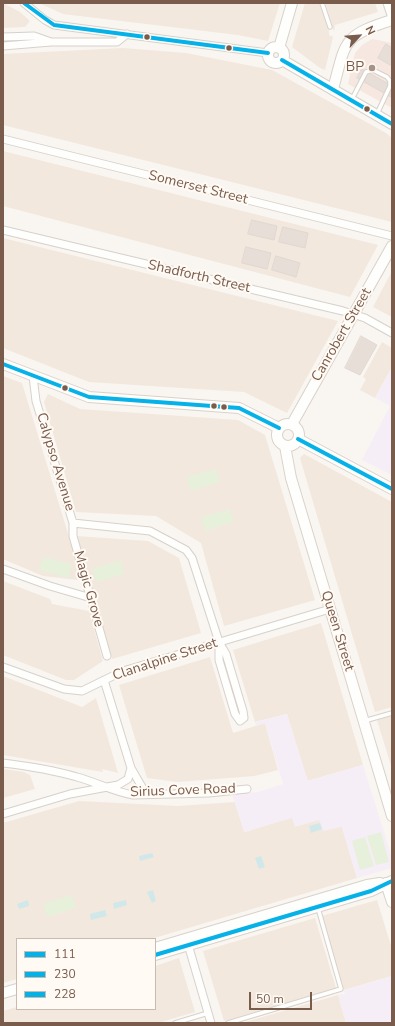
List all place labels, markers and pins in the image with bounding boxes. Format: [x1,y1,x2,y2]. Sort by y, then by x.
unlabelled marker [142,32,152,42]
unlabelled marker [224,43,234,53]
place label: BP [346,60,364,76]
marker: BP [367,63,377,73]
unlabelled marker [362,104,372,114]
unlabelled marker [60,383,70,393]
unlabelled marker [209,401,219,411]
unlabelled marker [219,402,229,412]

